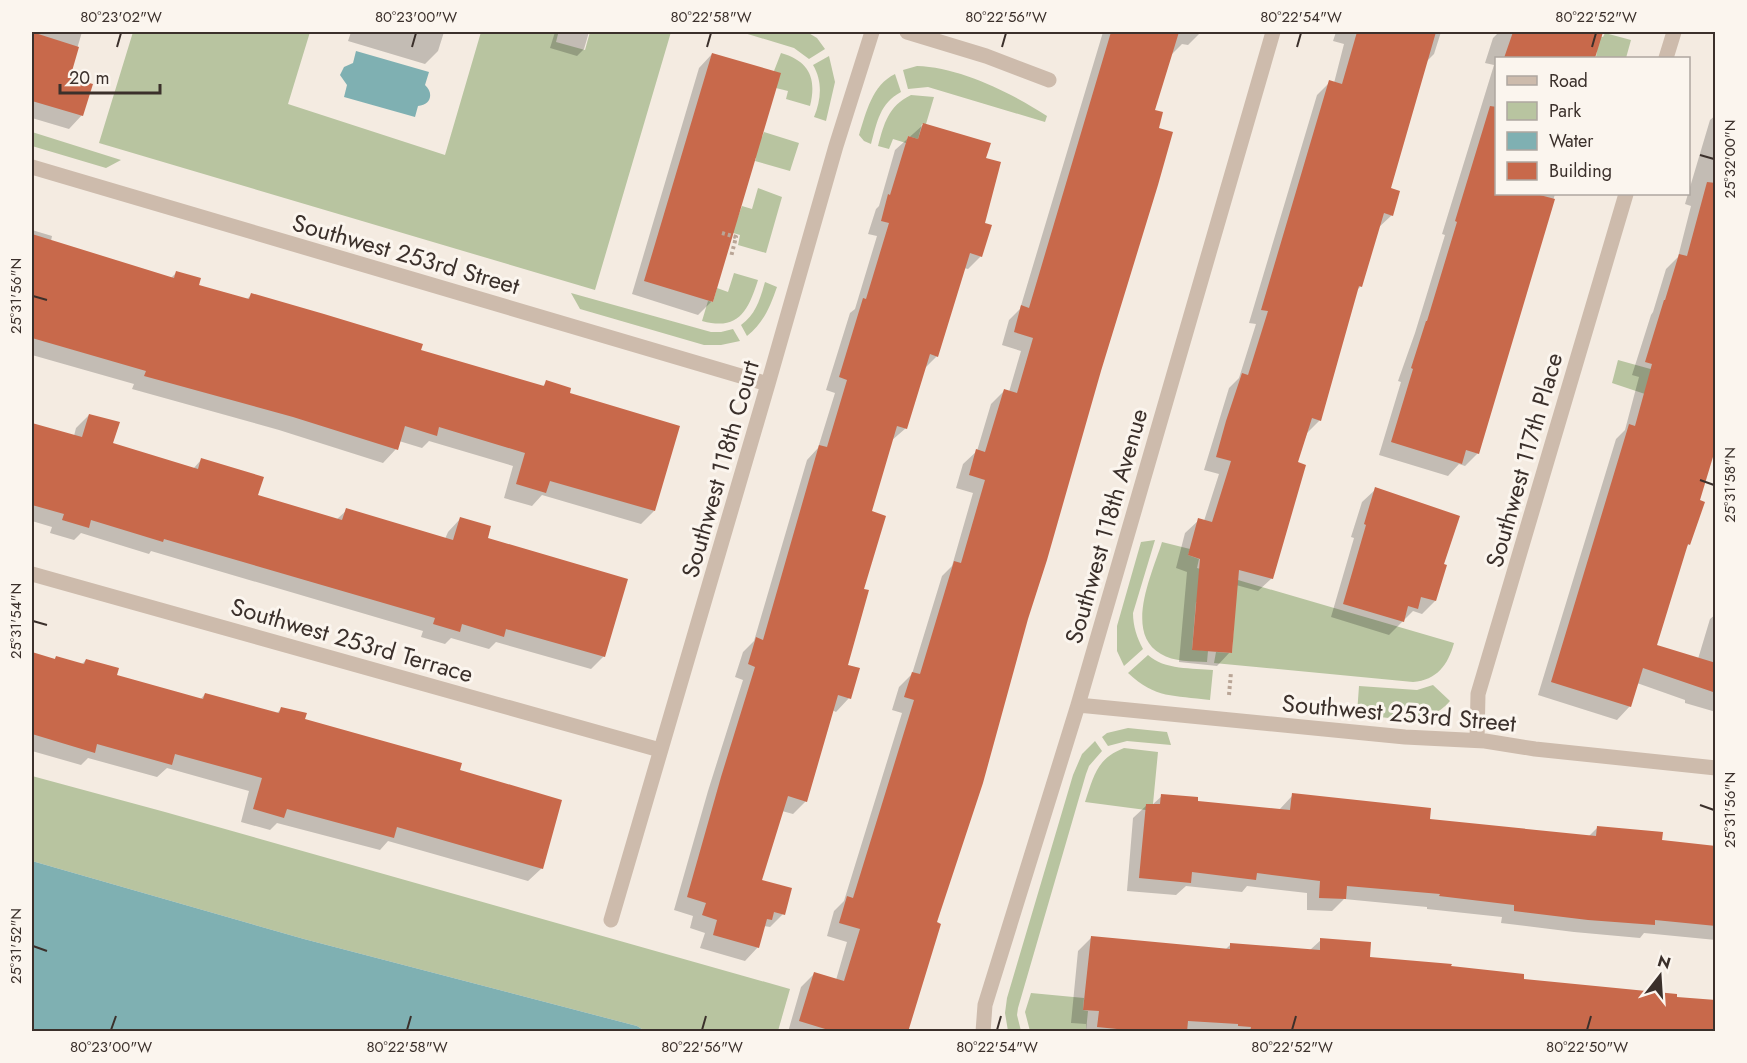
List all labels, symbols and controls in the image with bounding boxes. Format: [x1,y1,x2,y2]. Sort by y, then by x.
text: 80°23'02"W [80,6,162,28]
text: 80°23'00"W [375,6,457,28]
text: 80°22'58"W [670,6,752,28]
text: 80°22'56"W [965,6,1047,28]
text: 80°22'54"W [1260,6,1342,28]
text: 80°22'52"W [1555,6,1637,28]
scale bar [60,57,160,95]
legend [1495,57,1690,195]
text: 20 m [69,65,109,91]
text: Road [1549,68,1588,94]
text: Park [1549,98,1581,124]
text: 25°32'00"N [1719,120,1741,198]
text: Water [1549,128,1594,154]
text: Building [1549,158,1612,184]
street label: Southwest 253rd Street [288,205,524,303]
text: 25°31'56"N [5,258,27,334]
street label: Southwest 117th Place [1477,349,1571,571]
street label: Southwest 118th Court [672,356,768,582]
street label: Southwest 118th Avenue [1056,404,1156,648]
text: 25°31'58"N [1719,447,1741,523]
text: 25°31'54"N [5,583,27,659]
street label: Southwest 253rd Terrace [227,589,477,691]
street label: Southwest 253rd Street [1281,685,1518,741]
text: 25°31'56"N [1719,772,1741,848]
text: 25°31'52"N [5,908,27,984]
north arrow [1630,946,1690,1006]
text: N [1655,949,1674,975]
text: 80°23'00"W [70,1036,152,1058]
text: 80°22'58"W [366,1036,448,1058]
text: 80°22'56"W [661,1036,743,1058]
text: 80°22'54"W [956,1036,1038,1058]
text: 80°22'52"W [1251,1036,1333,1058]
text: 80°22'50"W [1546,1036,1628,1058]

